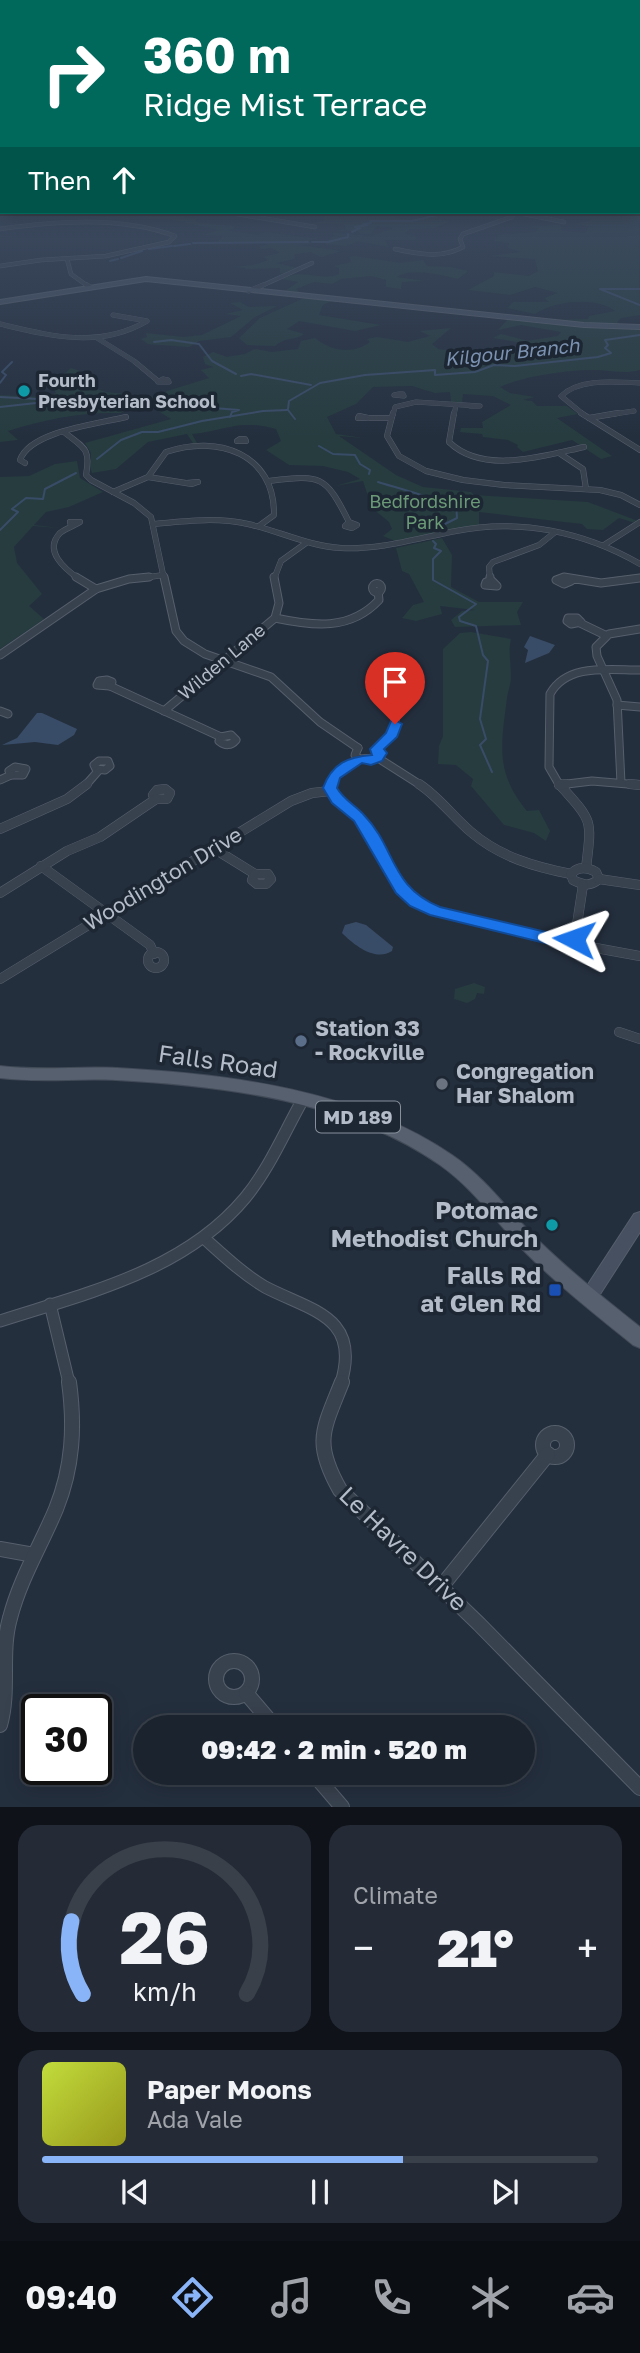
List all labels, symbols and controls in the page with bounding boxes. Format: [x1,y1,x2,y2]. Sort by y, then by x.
text: 360 m [143,25,291,84]
icon: right [28,28,119,119]
text: Ridge Mist Terrace [143,85,427,123]
icon: ahead [105,161,143,199]
text: Then [28,165,91,196]
water label: Kilgour Branch [443,333,582,370]
place label: Fourth Presbyterian School [38,369,216,412]
marker: Fourth Presbyterian School [16,383,32,399]
park label: Bedfordshire Park [369,490,481,533]
street label: Wilden Lane [173,618,269,704]
pin [365,652,425,724]
icon: arrive [376,663,414,701]
street label: Woodington Drive [79,821,246,936]
position arrow [537,902,611,976]
place label: Station 33 - Rockville [315,1015,424,1065]
marker: Station 33 - Rockville [293,1033,309,1049]
street label: Falls Road [157,1038,280,1083]
place label: Congregation Har Shalom [456,1058,594,1108]
marker: Congregation Har Shalom [434,1076,450,1092]
road number: MD 189 [316,1102,400,1133]
place label: Potomac Methodist Church [331,1195,538,1252]
marker: Potomac Methodist Church [544,1217,560,1233]
place label: Falls Rd at Glen Rd [420,1260,541,1317]
marker: Falls Rd at Glen Rd [547,1282,563,1298]
street label: Le Havre Drive [334,1480,474,1616]
speed limit sign: 30 [21,1694,112,1785]
text: 09:42 · 2 min · 520 m [201,1734,467,1765]
text: Climate [353,1881,438,1909]
text: 26 [119,1894,210,1981]
text: 21° [437,1916,514,1978]
text: − [353,1925,374,1970]
text: + [577,1925,598,1970]
text: km/h [133,1976,196,2007]
text: Paper Moons [147,2074,312,2105]
text: Ada Vale [147,2105,243,2133]
icon: previous [116,2173,154,2211]
icon: pause [301,2173,339,2211]
icon: next [486,2173,524,2211]
icon: directions [168,2273,217,2322]
icon: music [267,2273,316,2322]
icon: phone [367,2273,416,2322]
icon: climate [466,2273,515,2322]
icon: car [566,2273,615,2322]
text: 09:40 [25,2278,117,2316]

